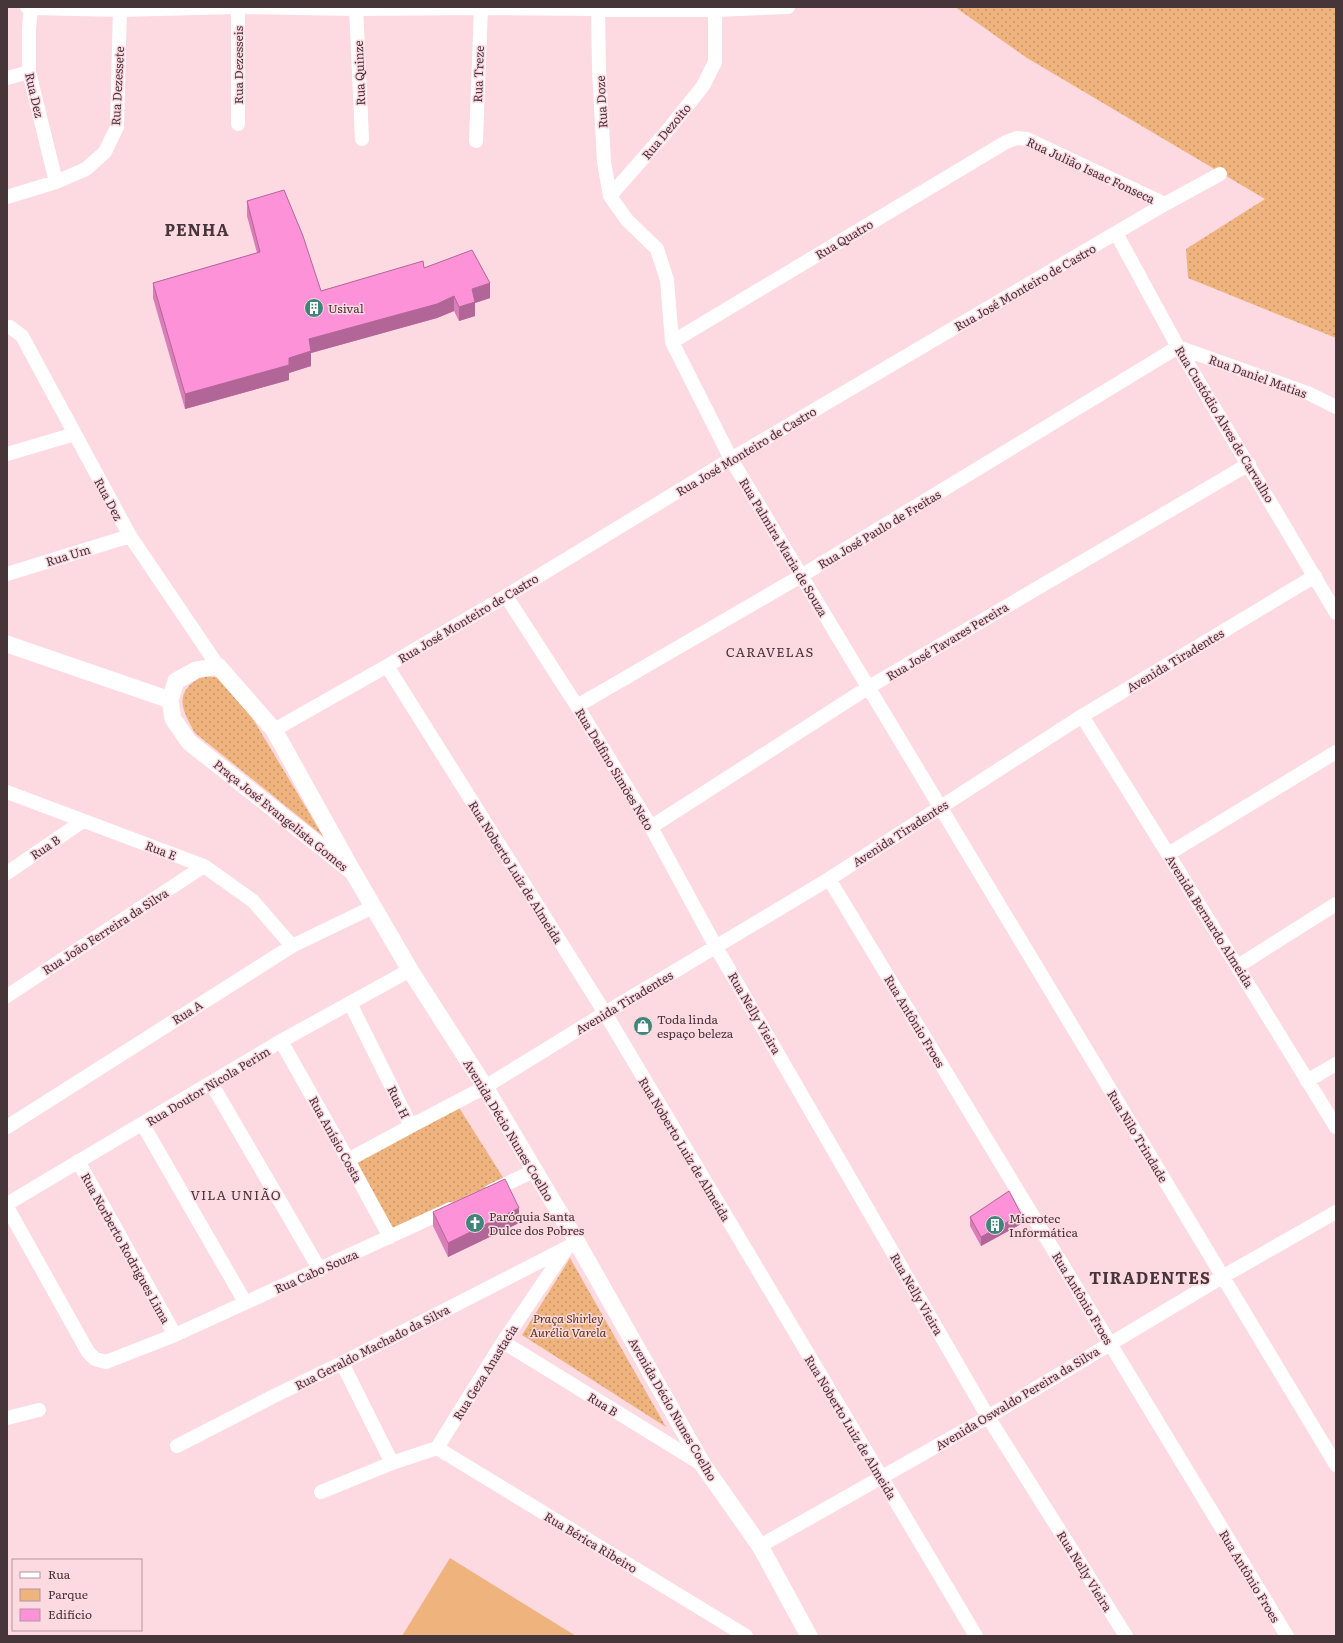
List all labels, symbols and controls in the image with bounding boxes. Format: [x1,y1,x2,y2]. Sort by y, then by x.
street label: Rua Dezesseis [229,25,247,104]
street label: Rua Quinze [349,40,369,106]
street label: Rua Treze [468,45,488,103]
street label: Rua Dezessete [106,46,128,126]
street label: Rua Dez [21,71,49,120]
street label: Rua Doze [591,75,611,129]
street label: Rua Dezoito [637,99,695,163]
street label: Rua Julião Isaac Fonseca [1024,132,1159,208]
street label: Rua Quatro [812,215,876,263]
district label: PENHA [164,217,230,241]
street label: Rua José Monteiro de Castro [951,239,1099,335]
building icon: Usival [303,297,325,319]
place label: Usival [328,299,364,317]
street label: Rua Custódio Alves de Carvalho [1171,342,1279,506]
street label: Rua Daniel Matias [1206,350,1310,402]
street label: Rua José Monteiro de Castro [672,402,820,500]
street label: Rua Palmira Maria de Souza [735,474,833,620]
street label: Rua Dez [90,475,128,524]
street label: Rua José Paulo de Freitas [814,485,945,573]
street label: Rua Um [43,540,93,570]
street label: Rua José Monteiro de Castro [394,569,542,667]
street label: Rua José Tavares Pereira [882,597,1012,685]
street label: Avenida Tiradentes [1123,623,1228,696]
district label: CARAVELAS [726,642,814,661]
street label: Rua Delfino Simões Neto [571,704,659,834]
street label: Praça José Evangelista Gomes [210,755,352,875]
street label: Avenida Tiradentes [849,795,952,871]
street label: Rua Noberto Luiz de Almeida [465,797,568,947]
street label: Rua B [26,830,64,864]
street label: Rua E [143,836,180,864]
street label: Avenida Bernardo Almeida [1162,851,1259,991]
street label: Rua João Ferreira da Silva [38,883,172,979]
street label: Avenida Tiradentes [572,965,677,1038]
street label: Rua Nelly Vieira [724,969,786,1058]
street label: Rua Antônio Froes [880,971,950,1071]
street label: Rua A [168,995,206,1029]
place label: Toda linda espaço beleza [657,1010,734,1042]
shop icon: Toda linda espaço beleza [632,1015,654,1037]
street label: Rua Doutor Nicola Perim [143,1042,274,1130]
street label: Avenida Décio Nunes Coelho [459,1056,559,1204]
street label: Rua Noberto Luiz de Almeida [635,1073,736,1225]
street label: Rua H [383,1082,415,1122]
street label: Rua Nilo Trindade [1103,1086,1173,1186]
street label: Rua Anísio Costa [305,1093,367,1186]
street label: Rua Norberto Rodrigues Lima [77,1169,175,1327]
district label: VILA UNIÃO [190,1185,282,1204]
place label: Paróquia Santa Dulce dos Pobres [489,1207,585,1239]
place label: Microtec Informática [1009,1209,1079,1241]
church icon: Paróquia Santa Dulce dos Pobres [464,1212,486,1234]
building icon: Microtec Informática [984,1214,1006,1236]
street label: Rua Cabo Souza [271,1244,361,1297]
street label: Rua Antônio Froes [1048,1248,1118,1348]
street label: Rua Nelly Vieira [886,1250,948,1339]
district label: TIRADENTES [1089,1265,1211,1289]
street label: Rua Geraldo Machado da Silva [291,1300,453,1394]
park label: Praça Shirley Aurélia Varela [530,1309,606,1341]
street label: Rua Geza Anastacia [448,1320,522,1424]
street label: Avenida Décio Nunes Coelho [624,1334,722,1484]
street label: Avenida Oswaldo Pereira da Silva [932,1341,1103,1454]
street label: Rua Noberto Luiz de Almeida [801,1351,902,1503]
street label: Rua B [584,1388,622,1420]
street label: Rua Bérica Ribeiro [541,1507,641,1577]
street label: Rua Antônio Froes [1215,1526,1285,1626]
street label: Rua Nelly Vieira [1053,1527,1117,1615]
legend [12,1559,142,1631]
text: Rua [48,1565,71,1583]
text: Parque [48,1585,88,1603]
text: Edifício [48,1605,92,1623]

